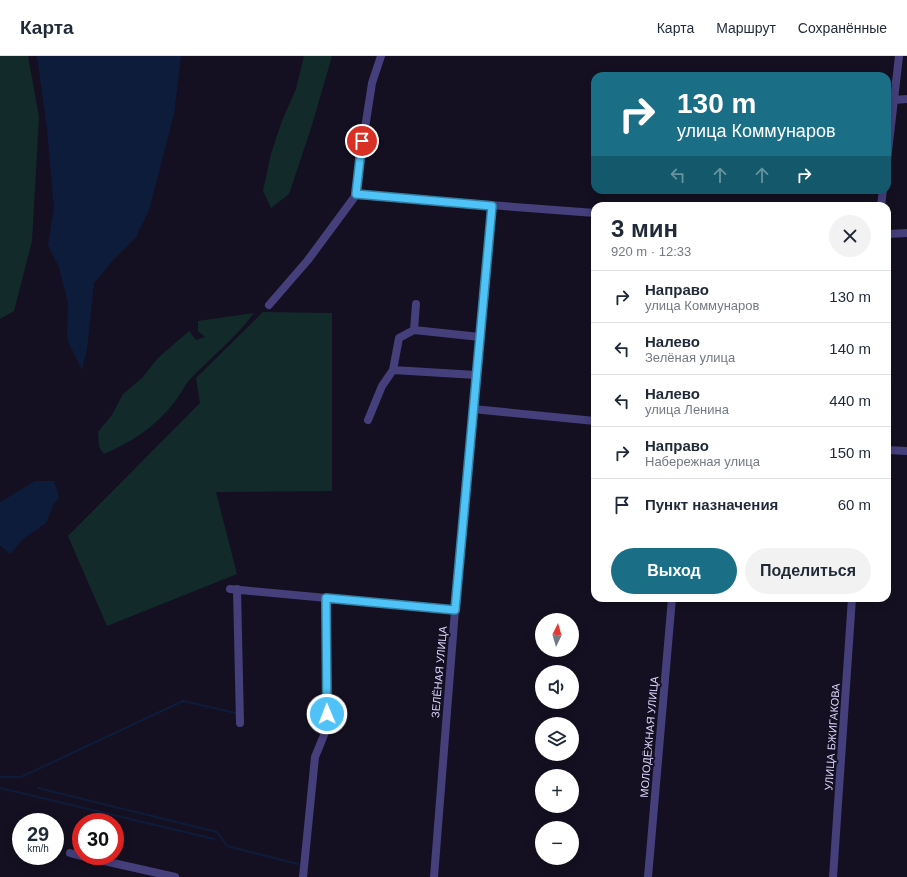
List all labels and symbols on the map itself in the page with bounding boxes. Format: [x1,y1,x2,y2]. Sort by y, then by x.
pin [345,124,379,158]
north arrow [535,613,579,657]
street label: ЗЕЛЁНАЯ УЛИЦА [429,625,449,718]
street label: МОЛОДЁЖНАЯ УЛИЦА [638,675,660,798]
street label: УЛИЦА БЖИГАКОВА [822,682,842,791]
position arrow [306,693,348,735]
speed limit sign: 30 [72,813,124,865]

